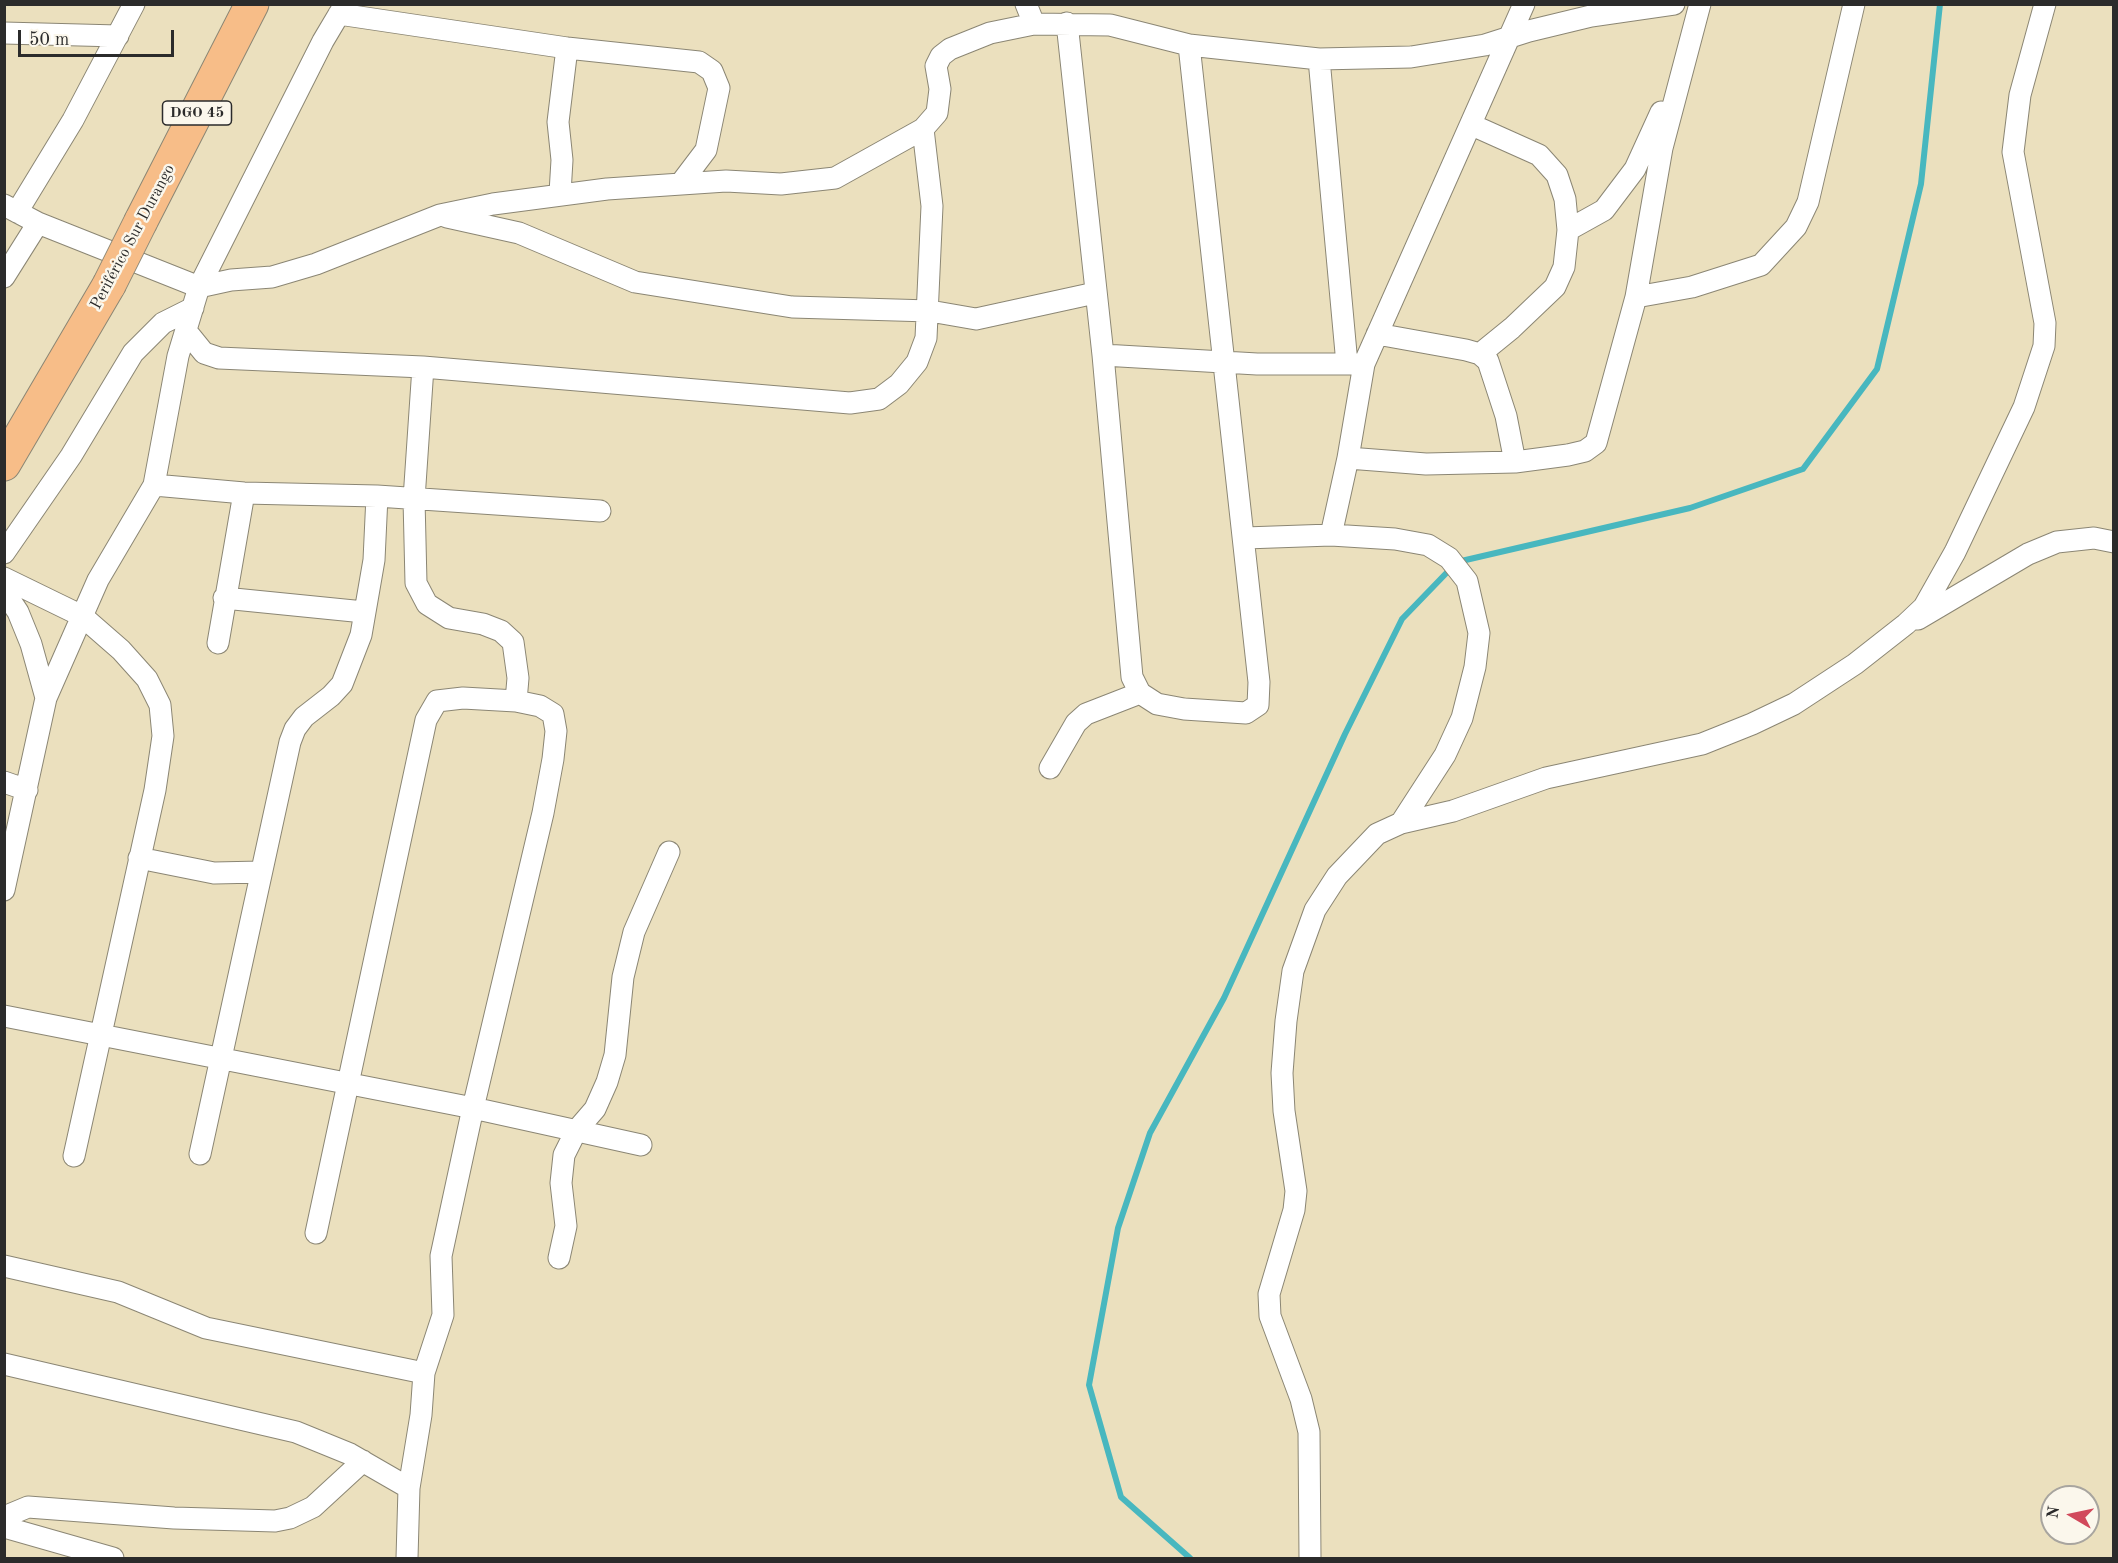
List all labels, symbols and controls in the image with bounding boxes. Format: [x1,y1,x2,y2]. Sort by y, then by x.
scale bar [21,18,177,56]
text: 50 m [29,31,69,49]
road number: DGO 45 [162,101,232,125]
street label: Periférico Sur Durango [87,161,179,313]
north arrow [2040,1485,2100,1545]
text: N [2045,1505,2063,1520]

